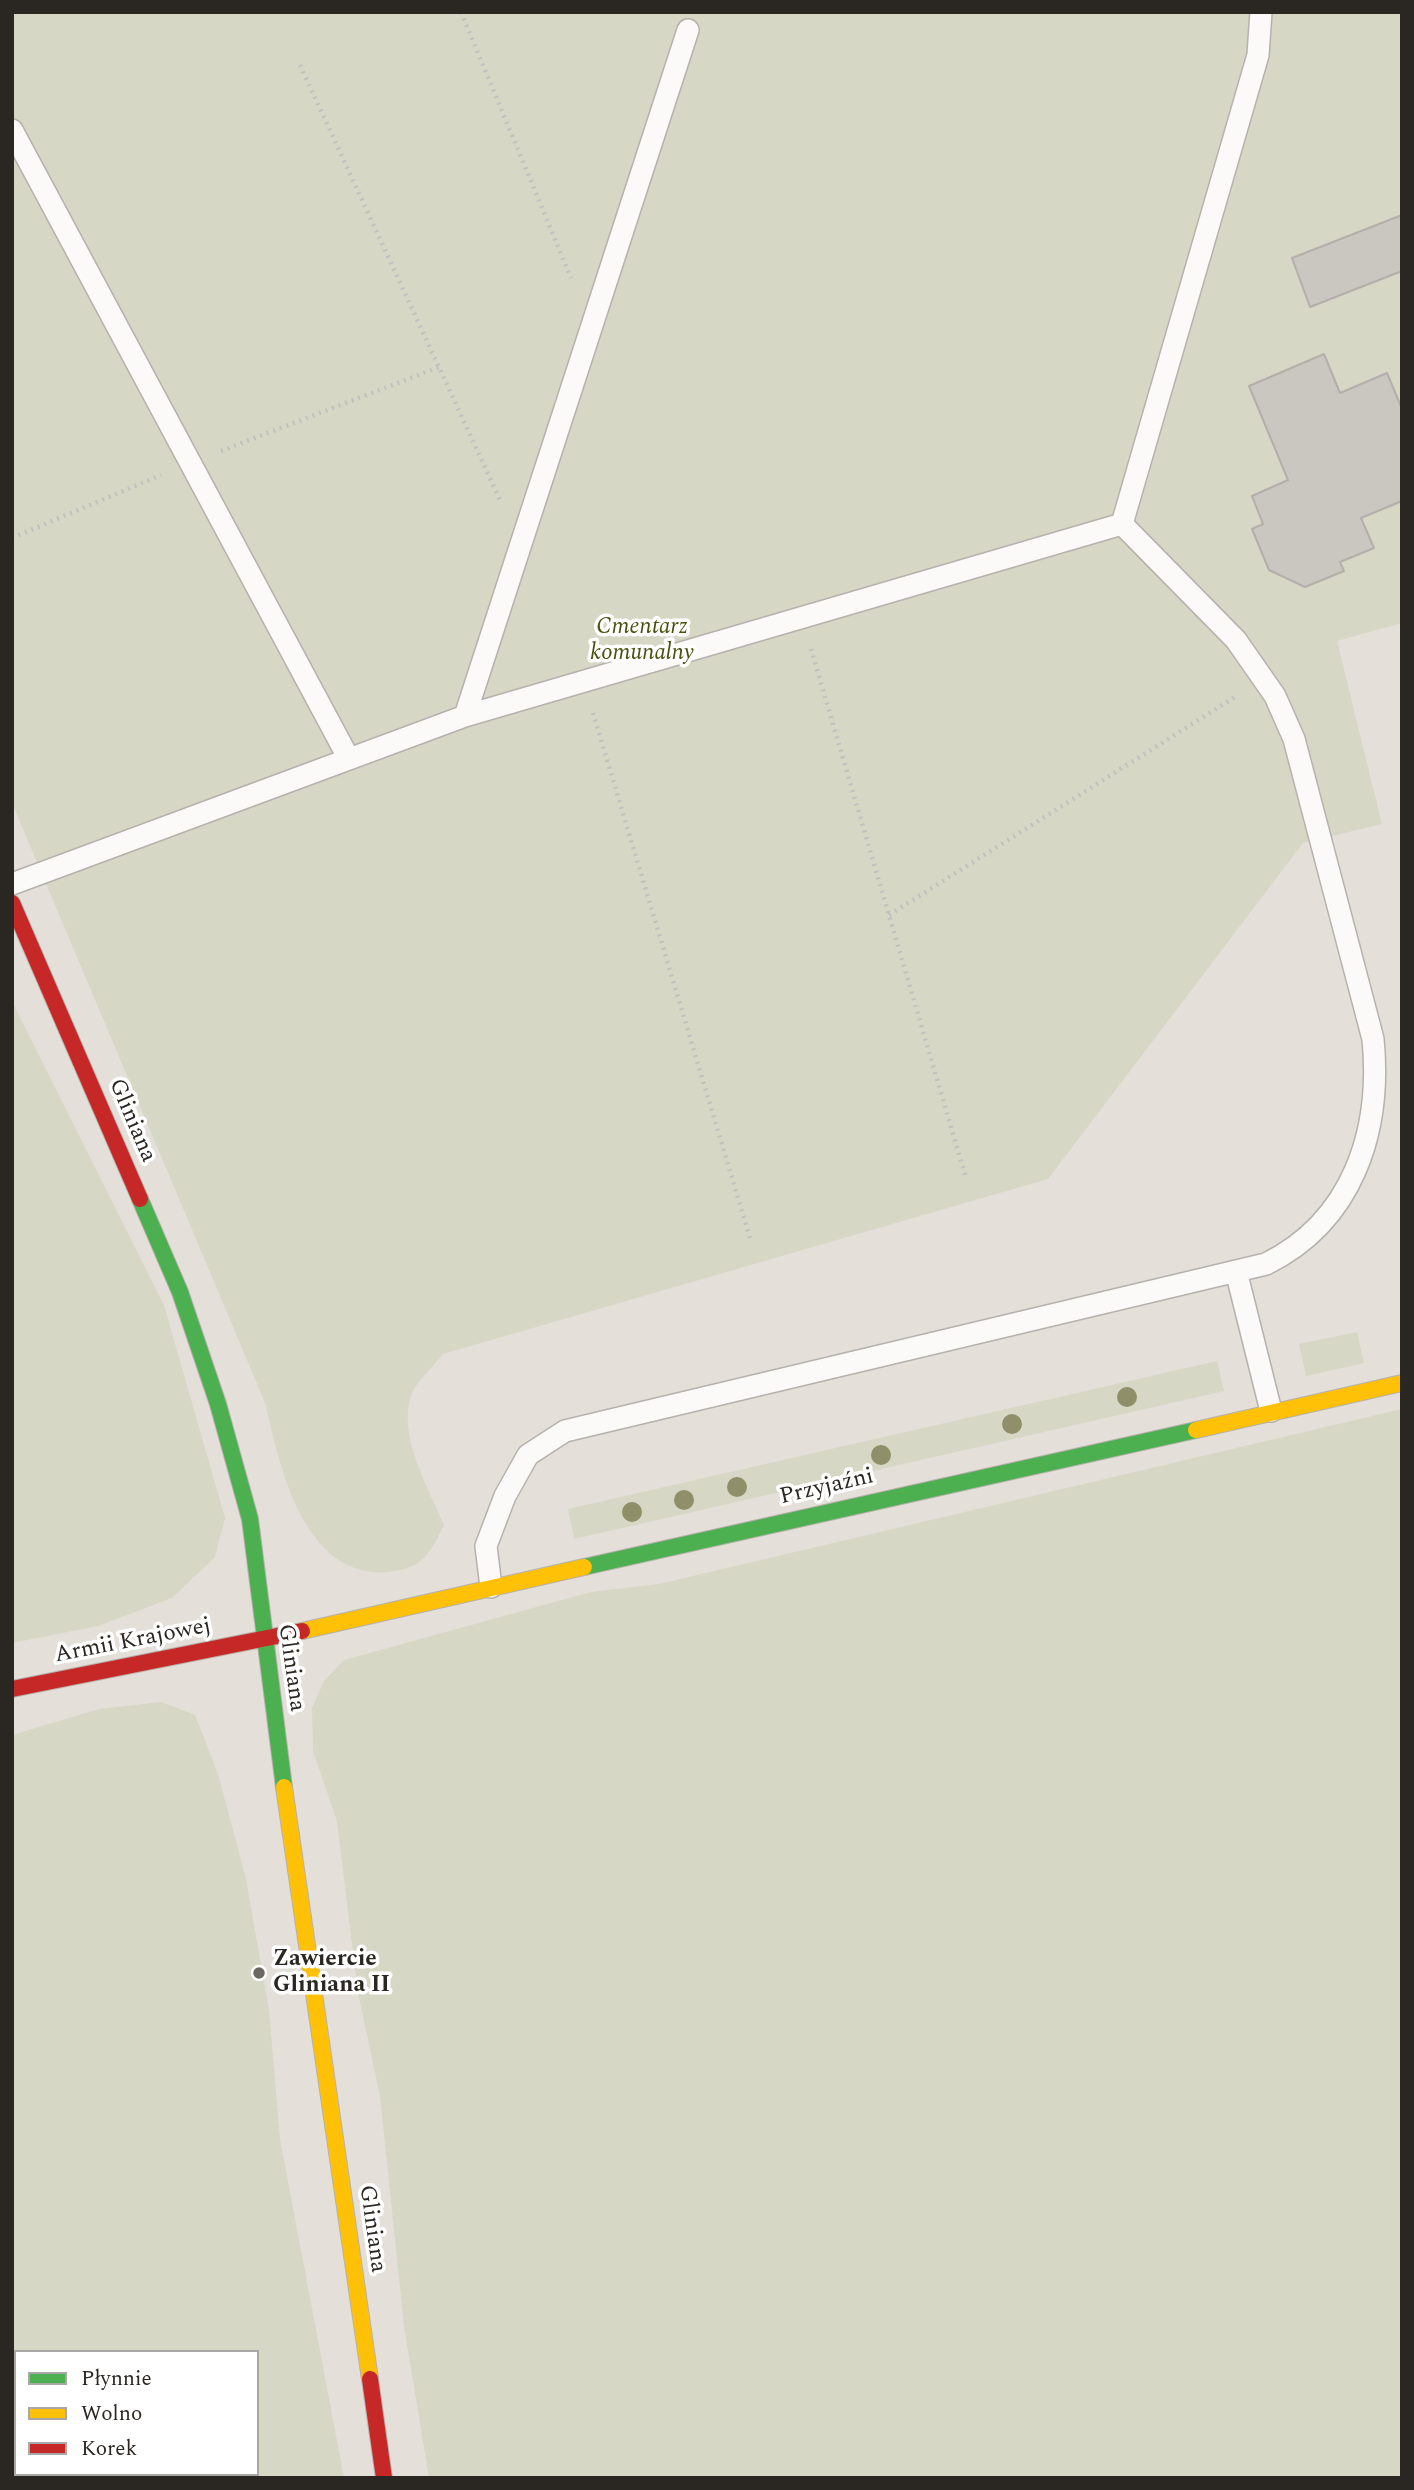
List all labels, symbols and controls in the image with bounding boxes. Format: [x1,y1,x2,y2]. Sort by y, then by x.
park label: Cmentarz komunalny [590,614,694,668]
street label: Gliniana [101,1075,161,1167]
street label: Przyjaźni [777,1464,877,1512]
street label: Armii Krajowej [52,1613,214,1671]
street label: Gliniana [270,1623,310,1713]
place label: Zawiercie Gliniana II [273,1946,390,2000]
marker: Zawiercie Gliniana II [251,1965,267,1981]
street label: Gliniana [351,2184,391,2274]
legend [14,2350,259,2476]
text: Płynnie [81,2363,152,2395]
text: Wolno [81,2398,142,2430]
text: Korek [81,2433,137,2465]

